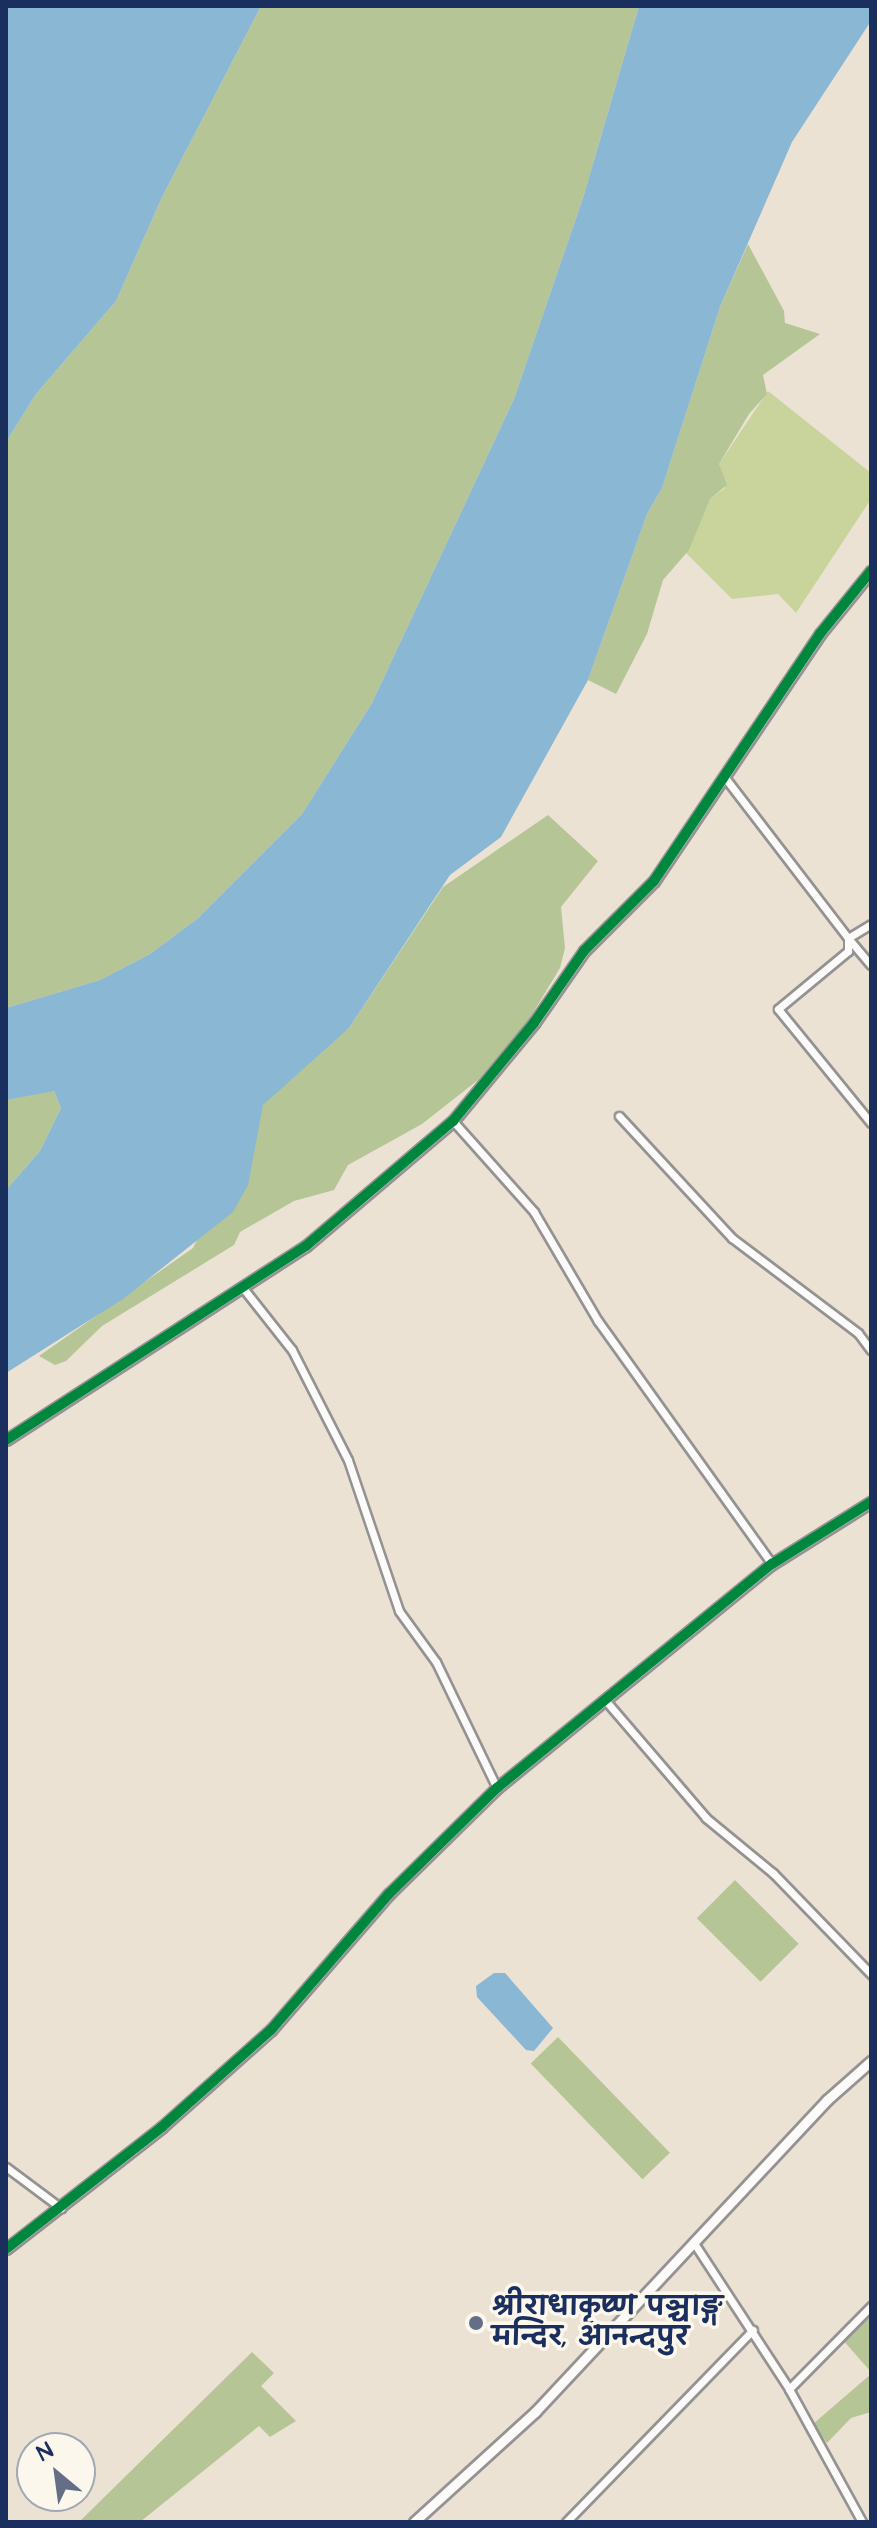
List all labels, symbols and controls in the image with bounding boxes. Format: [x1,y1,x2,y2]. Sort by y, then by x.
place label: श्रीराधाकृष्ण पञ्चाङ्ग मन्दिर, आनन्दपुर [492,2292,723,2354]
marker: श्रीराधाकृष्ण पञ्चाङ्ग मन्दिर, आनन्दपुर [467,2314,485,2332]
north arrow [16,2432,96,2512]
text: N [32,2435,59,2469]

